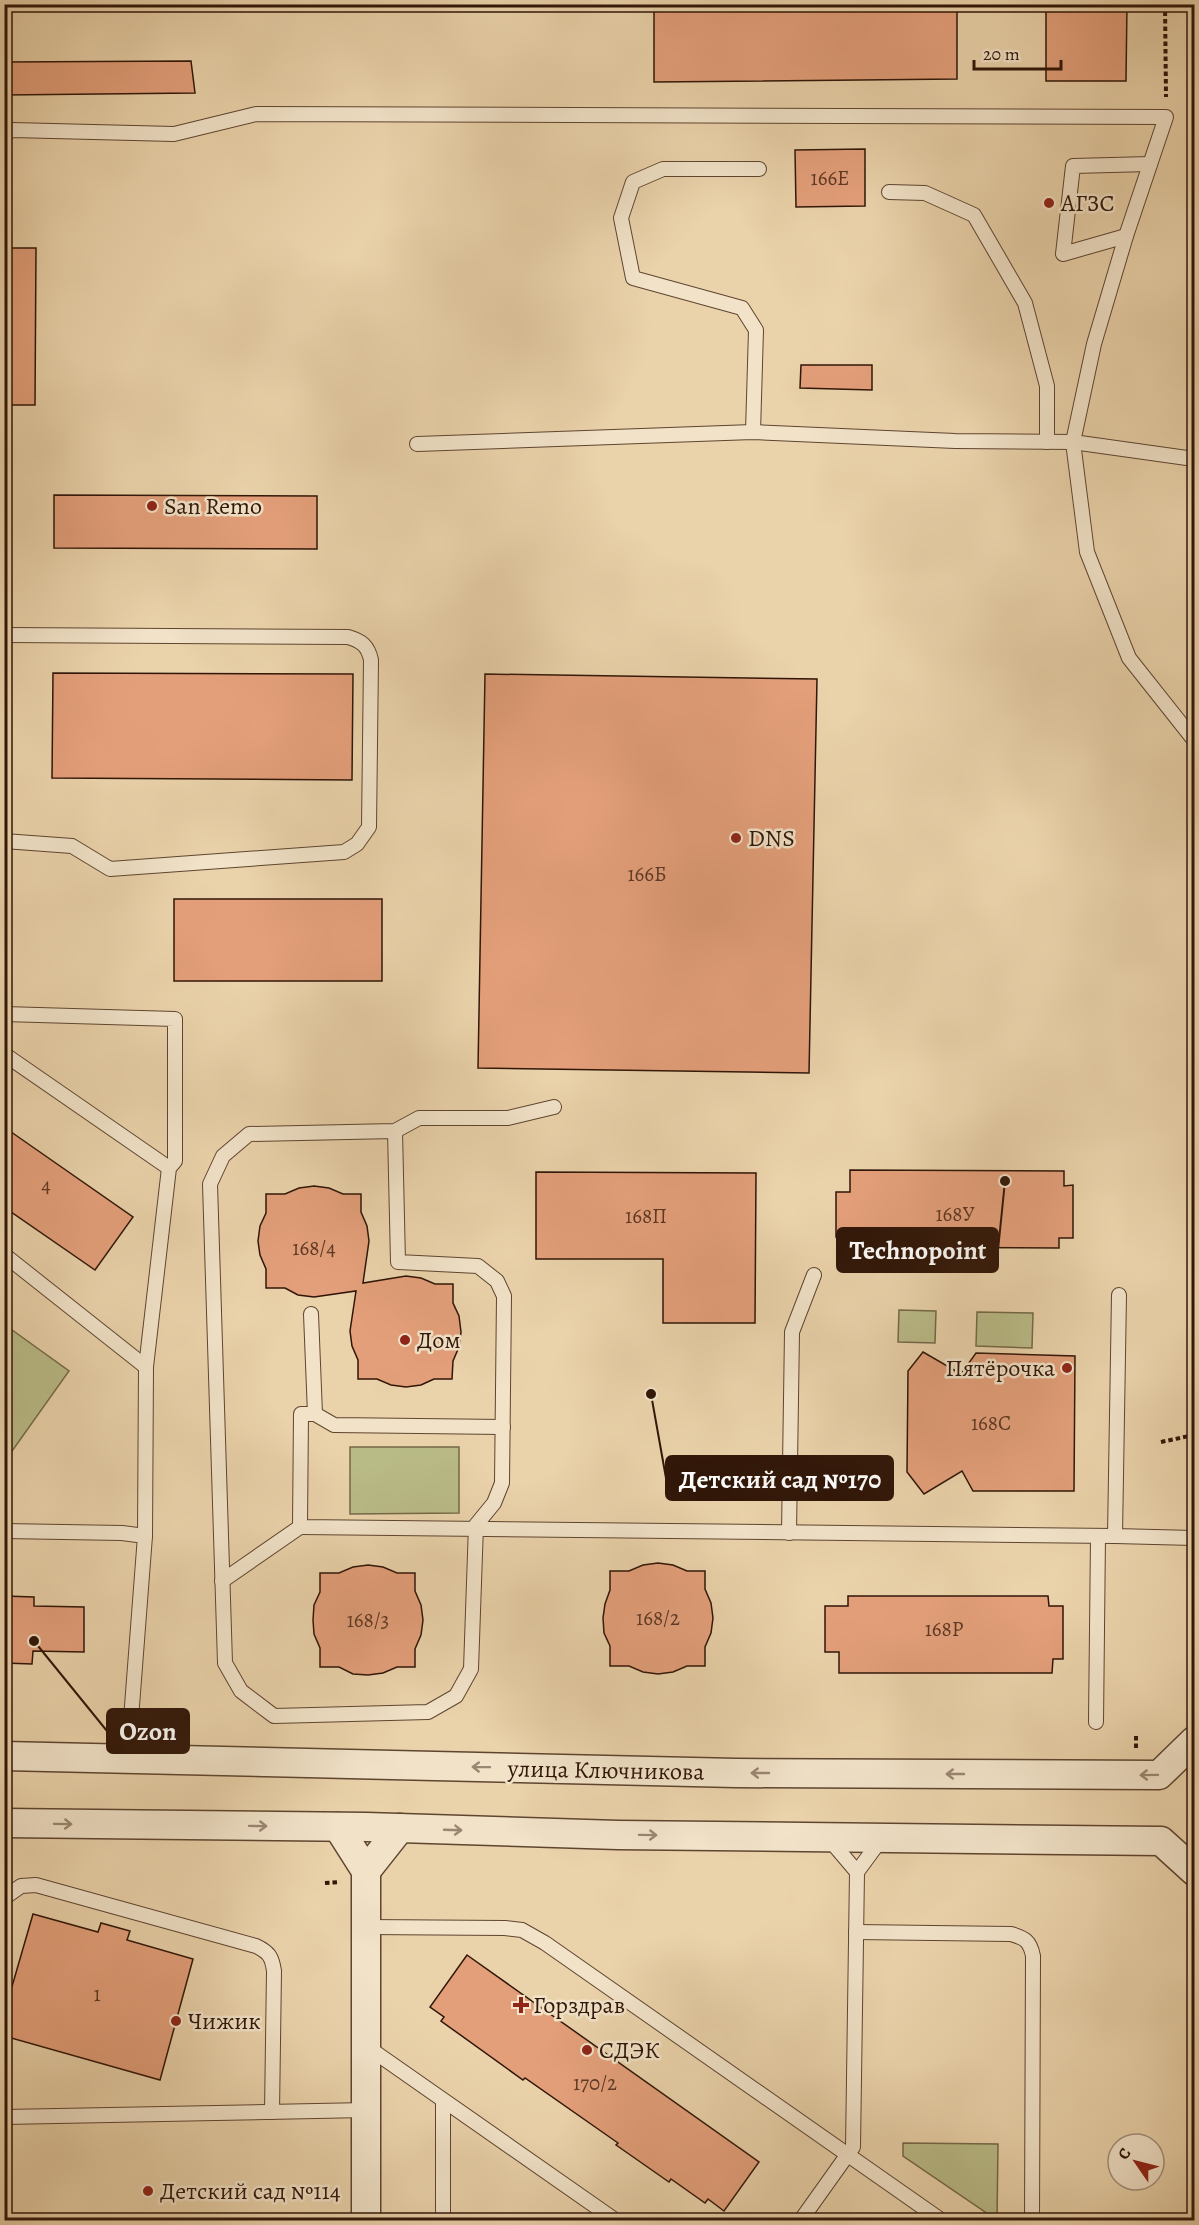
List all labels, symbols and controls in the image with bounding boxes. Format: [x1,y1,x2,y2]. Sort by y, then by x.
scale bar [974,33,1061,71]
text: 20 m [983,42,1020,66]
house number: 166Е [811,164,850,192]
place label: АГЗС [1060,187,1115,219]
marker: АГЗС [1042,196,1056,210]
place label: San Remo [164,490,262,522]
marker: San Remo [145,499,159,513]
place label: DNS [748,822,795,854]
marker: DNS [729,831,743,845]
house number: 166Б [627,860,667,888]
house number: 4 [41,1171,51,1199]
house number: 168У [935,1200,975,1228]
house number: 168П [625,1202,667,1230]
callout: Technopoint [837,1228,998,1272]
text: Technopoint [850,1233,987,1268]
house number: 168/4 [292,1234,336,1262]
place label: Дом [417,1324,461,1356]
marker: Дом [398,1333,412,1347]
place label: Пятёрочка [945,1352,1055,1384]
marker: Пятёрочка [1060,1361,1074,1375]
house number: 168С [971,1409,1011,1437]
callout: Детский сад №170 [666,1456,893,1500]
text: Детский сад №170 [679,1462,881,1497]
house number: 168/2 [636,1604,680,1632]
house number: 168/3 [347,1606,389,1634]
house number: 168Р [925,1615,964,1643]
callout: Ozon [107,1709,189,1753]
text: Ozon [119,1714,177,1749]
street label: улица Ключникова [506,1752,705,1788]
one-way arrow [471,1761,491,1772]
one-way arrow [750,1767,770,1779]
one-way arrow [945,1768,965,1780]
one-way arrow [1140,1769,1160,1780]
one-way arrow [52,1818,72,1830]
one-way arrow [247,1820,267,1832]
one-way arrow [442,1824,462,1835]
one-way arrow [637,1830,657,1841]
house number: 1 [93,1980,101,2008]
place label: Горздрав [533,1989,625,2021]
marker: Горздрав [514,1998,528,2012]
place label: Чижик [188,2005,261,2037]
marker: Чижик [169,2014,183,2028]
place label: СДЭК [599,2034,660,2066]
marker: СДЭК [580,2043,594,2057]
house number: 170/2 [573,2069,617,2097]
north arrow [1106,2132,1166,2192]
text: С [1113,2144,1136,2164]
place label: Детский сад №114 [160,2175,341,2207]
marker: Детский сад №114 [141,2184,155,2198]

